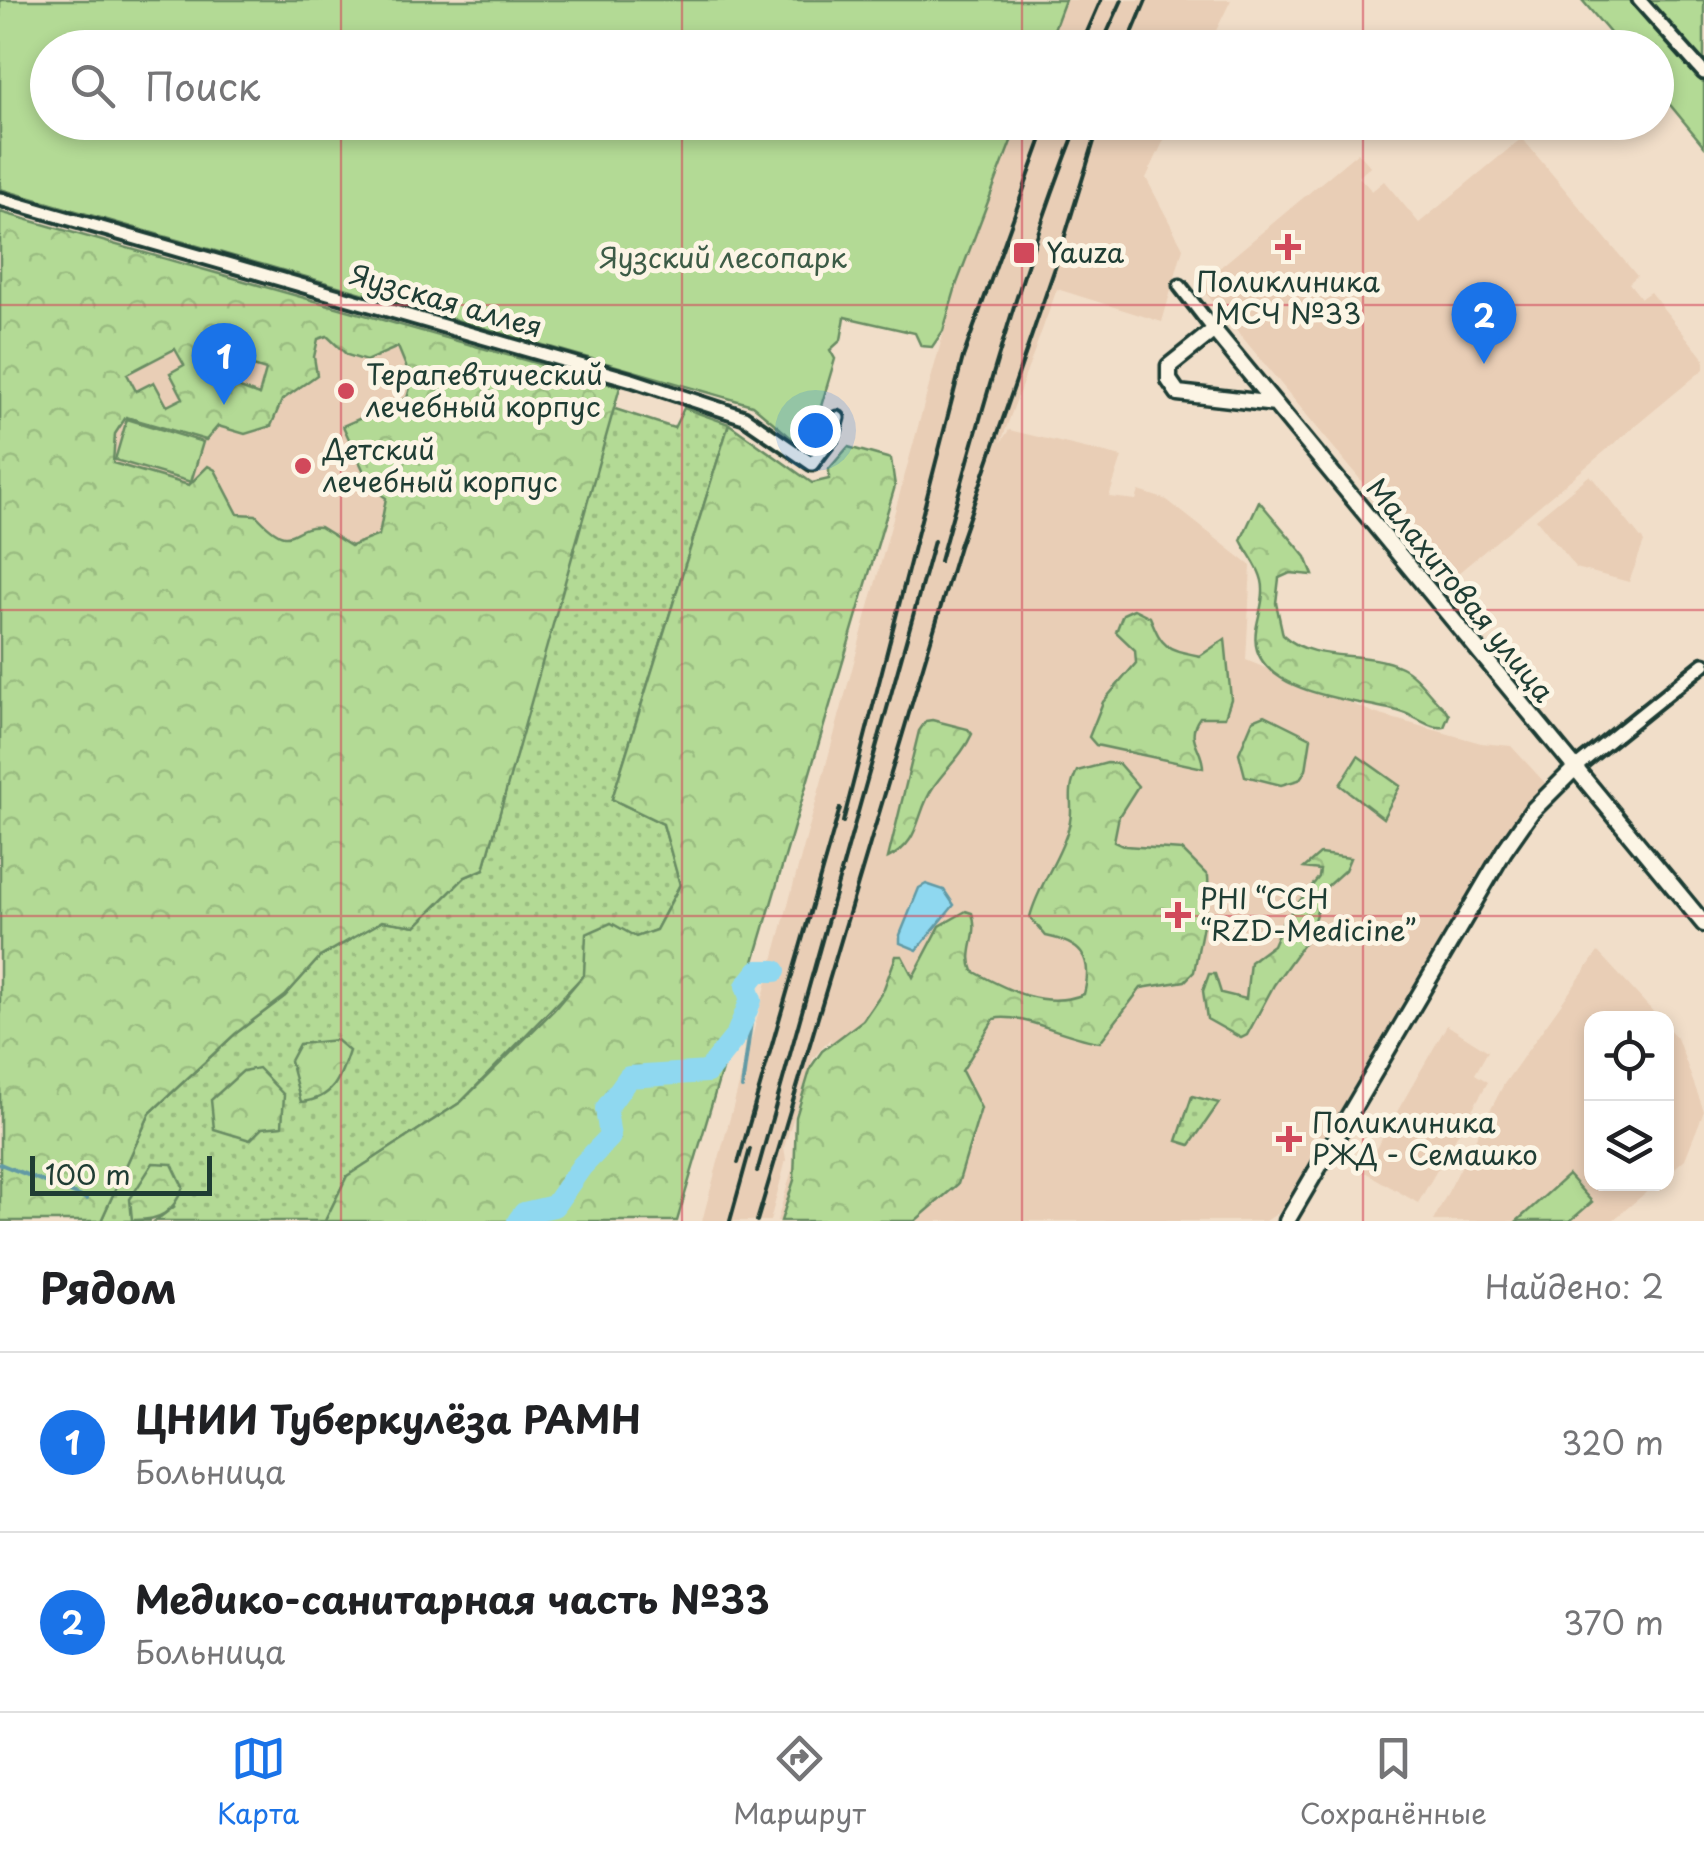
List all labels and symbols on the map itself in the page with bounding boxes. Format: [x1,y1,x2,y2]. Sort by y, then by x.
place label: Yauza [1046,230,1125,273]
marker: Поликлиника МСЧ №33 [1275,234,1301,260]
park label: Яузский лесопарк [599,235,847,278]
marker: Yauza [1011,240,1037,266]
street label: Яузская аллея [345,252,548,348]
place label: Поликлиника МСЧ №33 [1196,259,1380,334]
pin: 2 [1452,282,1516,364]
pin: 1 [192,322,256,405]
place label: Терапевтический лечебный корпус [365,352,603,427]
marker: Терапевтический лечебный корпус [335,380,357,402]
your location [790,405,841,456]
place label: Детский лечебный корпус [322,427,558,502]
marker: Детский лечебный корпус [292,455,314,477]
street label: Малахитовая улица [1357,467,1566,711]
place label: PHI “CCH “RZD-Medicine” [1200,876,1416,951]
marker: PHI “CCH “RZD-Medicine” [1165,902,1191,928]
place label: Поликлиника РЖД - Семашко [1312,1100,1538,1175]
marker: Поликлиника РЖД - Семашко [1276,1126,1302,1152]
scale bar [30,1151,212,1196]

